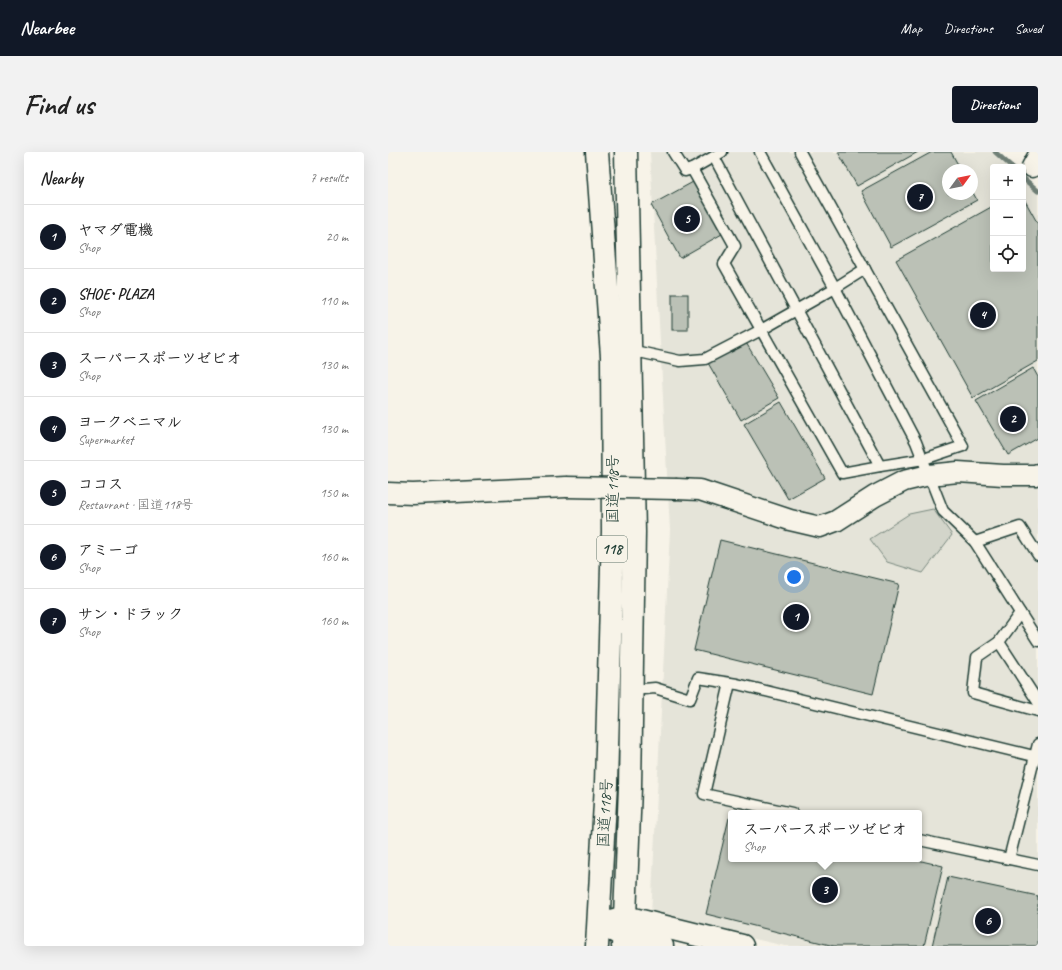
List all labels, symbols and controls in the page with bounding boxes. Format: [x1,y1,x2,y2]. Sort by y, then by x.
text: Nearbee [20,16,74,40]
text: Map [901,20,922,37]
text: Directions [944,20,993,37]
text: Saved [1015,20,1042,37]
button: Directions [952,86,1038,123]
text: Find us [24,87,94,122]
north arrow [942,164,978,200]
map controls [990,164,1026,272]
button: + [990,164,1026,200]
text: Nearby [40,168,83,189]
text: 7 results [310,170,348,186]
pin: 7 [907,182,933,212]
button: − [990,200,1026,236]
pin: 5 [674,204,700,234]
text: ヤマダ電機 [78,221,153,240]
text: 1 [50,229,56,245]
text: 20 m [326,229,348,245]
button: locate [990,236,1026,272]
text: Shop [78,240,100,256]
text: SHOE･PLAZA [78,285,154,304]
text: 2 [50,293,56,309]
text: 110 m [320,293,348,309]
pin: 4 [970,300,996,330]
text: Shop [78,304,100,320]
text: スーパースポーツゼビオ [78,349,241,368]
text: 3 [50,357,56,373]
text: 130 m [320,357,348,373]
text: Shop [78,368,100,384]
pin: 2 [1000,404,1026,434]
text: ヨークベニマル [78,413,182,432]
text: 4 [50,421,56,437]
text: 130 m [320,421,348,437]
text: Supermarket [78,432,133,448]
street label: 国道118号 [603,454,623,524]
text: ココス [78,475,123,494]
text: 5 [50,485,56,501]
text: 150 m [320,485,348,501]
text: Restaurant · 国道118号 [78,497,194,513]
road number: 118 [597,536,627,562]
text: アミーゴ [78,541,138,560]
text: 6 [50,549,56,565]
text: 160 m [320,549,348,565]
text: Shop [78,560,100,576]
your location [784,567,804,587]
pin: 1 [783,602,809,632]
text: サン・ドラック [78,605,183,624]
text: 7 [50,613,56,629]
text: 160 m [320,613,348,629]
text: Shop [78,624,100,640]
street label: 国道118号 [593,778,617,848]
popup [728,810,922,862]
text: スーパースポーツゼビオ [743,820,907,839]
text: Shop [743,839,766,855]
pin: 3 [812,875,838,905]
pin: 6 [975,906,1001,936]

